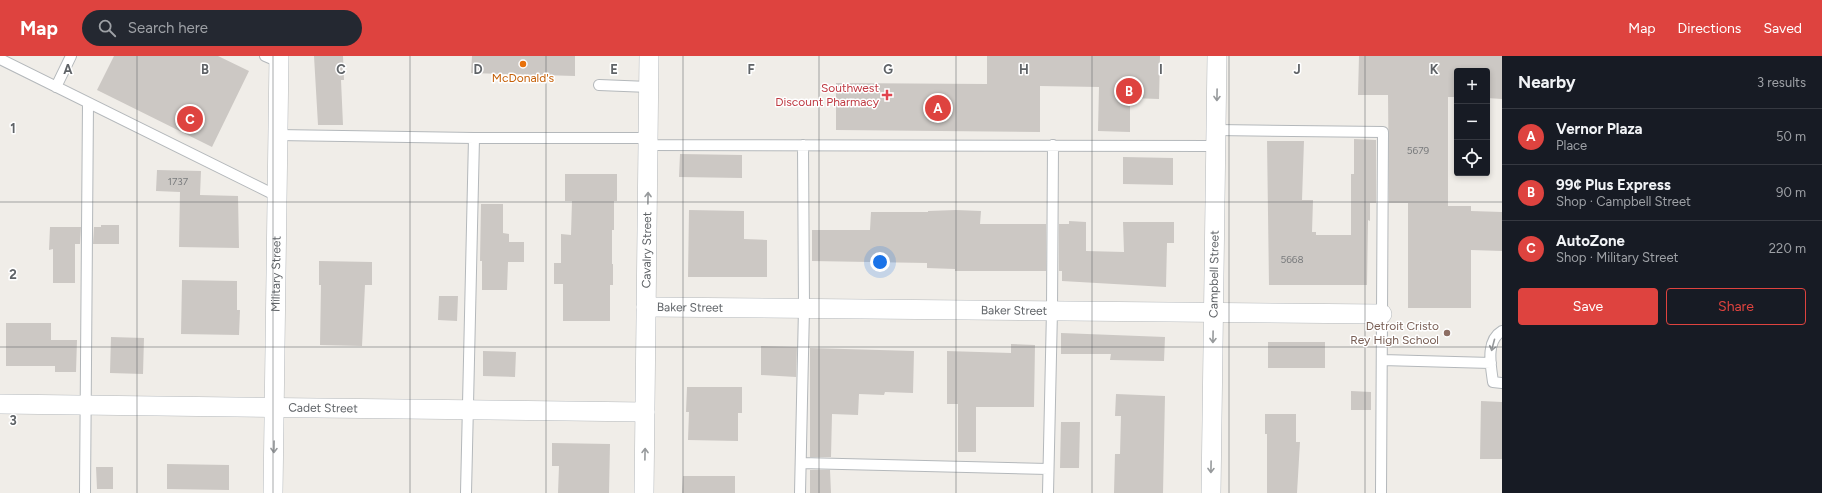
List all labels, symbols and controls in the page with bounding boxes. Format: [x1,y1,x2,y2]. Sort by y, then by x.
search box [82,10,362,46]
text: Map [20,17,58,40]
icon: search [96,17,118,39]
text: Search here [128,19,208,37]
text: Map [1628,20,1656,37]
text: Directions [1678,20,1741,37]
text: Saved [1763,20,1802,37]
marker: McDonald's [518,59,528,69]
text: A [63,62,73,77]
text: B [201,62,209,77]
text: C [336,62,346,77]
text: D [473,62,483,77]
text: E [610,62,618,77]
text: F [747,62,755,77]
text: G [883,62,893,77]
text: H [1019,62,1029,77]
text: I [1159,62,1163,77]
text: J [1293,62,1301,77]
text: K [1430,62,1439,77]
map controls [1454,68,1490,176]
button: + [1454,68,1490,104]
place label: McDonald's [492,71,555,85]
text: Nearby [1518,72,1576,92]
text: 3 results [1757,75,1806,90]
pin: B [1116,76,1142,106]
place label: Southwest Discount Pharmacy [775,81,880,109]
one-way arrow [1213,88,1220,101]
marker: Southwest Discount Pharmacy [882,90,892,100]
pin: A [925,93,951,123]
pin: C [177,104,203,134]
button: − [1454,104,1490,140]
text: Vernor Plaza [1556,120,1643,138]
text: 1 [10,121,16,136]
text: A [1526,129,1536,144]
text: 50 m [1776,129,1806,144]
text: Place [1556,138,1587,153]
button: locate [1454,140,1490,176]
house number: 5679 [1407,144,1430,157]
house number: 1737 [168,175,189,188]
text: 99¢ Plus Express [1556,176,1671,194]
text: B [1527,185,1535,200]
text: 90 m [1776,185,1806,200]
one-way arrow [644,192,652,205]
text: Shop · Campbell Street [1556,194,1691,209]
street label: Cavalry Street [639,211,654,288]
street label: Campbell Street [1206,230,1222,318]
text: AutoZone [1556,232,1625,250]
street label: Military Street [268,235,284,312]
text: C [1526,241,1536,256]
text: 220 m [1769,241,1806,256]
text: Shop · Military Street [1556,250,1678,265]
your location [870,252,890,272]
house number: 5668 [1280,253,1304,266]
text: 2 [9,267,17,282]
button: Save [1518,288,1658,325]
button: Share [1666,288,1806,325]
street label: Baker Street [657,300,724,315]
street label: Baker Street [981,303,1048,318]
place label: Detroit Cristo Rey High School [1350,319,1439,347]
marker: Detroit Cristo Rey High School [1442,328,1452,338]
one-way arrow [1209,330,1217,343]
one-way arrow [1489,339,1496,352]
street label: Cadet Street [288,401,358,415]
text: 3 [9,413,17,428]
one-way arrow [270,440,278,453]
one-way arrow [641,448,648,461]
one-way arrow [1207,460,1215,473]

